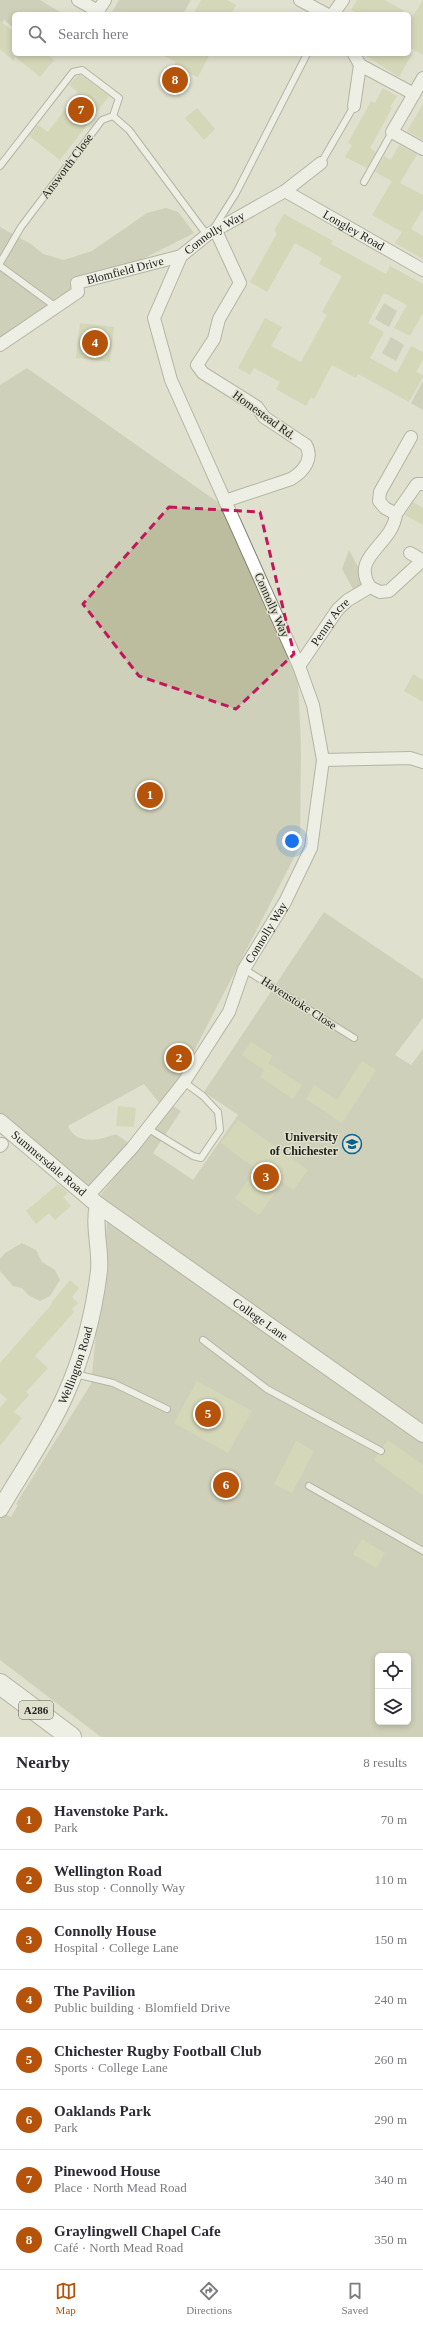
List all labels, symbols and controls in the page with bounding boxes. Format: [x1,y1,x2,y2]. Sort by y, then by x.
search box [12,12,411,56]
icon: search [26,23,48,45]
text: Search here [58,26,128,42]
pin: 8 [162,65,188,95]
pin: 7 [68,95,94,125]
street label: Answorth Close [38,131,96,201]
street label: Longley Road [320,207,387,253]
street label: Connolly Way [181,208,247,258]
street label: Blomfield Drive [85,254,165,287]
pin: 4 [82,328,108,358]
street label: Homestead Rd. [230,388,298,442]
street label: Connolly Way [252,571,292,639]
street label: Penny Acre [308,595,352,648]
pin: 1 [137,780,163,810]
your location [282,831,302,851]
street label: Connolly Way [242,900,290,966]
street label: Havenstoke Close [259,973,339,1033]
pin: 2 [166,1043,192,1073]
street label: Summersdale Road [9,1128,89,1199]
place label: University of Chichester [270,1130,339,1158]
school or university icon: University of Chichester [341,1133,363,1155]
pin: 3 [253,1162,279,1192]
street label: College Lane [230,1295,291,1344]
street label: Wellington Road [55,1325,95,1406]
pin: 5 [195,1399,221,1429]
pin: 6 [213,1470,239,1500]
map controls [375,1653,411,1725]
button: locate [375,1653,411,1689]
button: layers [375,1689,411,1725]
road number: A286 [19,1701,53,1719]
text: Nearby [16,1753,70,1772]
text: 8 results [363,1755,407,1770]
text: Havenstoke Park. [54,1803,168,1819]
text: 1 [26,1812,32,1827]
text: 70 m [381,1812,407,1827]
text: Park [54,1820,78,1835]
text: Wellington Road [54,1863,162,1879]
text: 2 [26,1872,32,1887]
text: 110 m [375,1872,407,1887]
text: Bus stop · Connolly Way [54,1880,185,1895]
text: Connolly House [54,1923,156,1939]
text: 3 [26,1932,32,1947]
text: 150 m [374,1932,407,1947]
text: Hospital · College Lane [54,1940,179,1955]
text: The Pavilion [54,1983,135,1999]
text: 4 [26,1992,32,2007]
text: 240 m [374,1992,407,2007]
text: Public building · Blomfield Drive [54,2000,230,2015]
text: Chichester Rugby Football Club [54,2043,262,2059]
text: 5 [26,2052,32,2067]
text: 260 m [374,2052,407,2067]
text: Sports · College Lane [54,2060,168,2075]
text: Oaklands Park [54,2103,151,2119]
text: 6 [26,2112,32,2127]
text: 290 m [374,2112,407,2127]
text: Park [54,2120,78,2135]
text: Pinewood House [54,2163,160,2179]
text: 7 [26,2172,32,2187]
text: 340 m [374,2172,407,2187]
text: Place · North Mead Road [54,2180,187,2195]
text: Graylingwell Chapel Cafe [54,2223,221,2239]
text: 8 [26,2232,32,2247]
text: 350 m [374,2232,407,2247]
text: Café · North Mead Road [54,2240,183,2255]
tab: Map [55,2280,77,2316]
tab: Directions [186,2280,232,2316]
tab: Saved [341,2280,368,2316]

